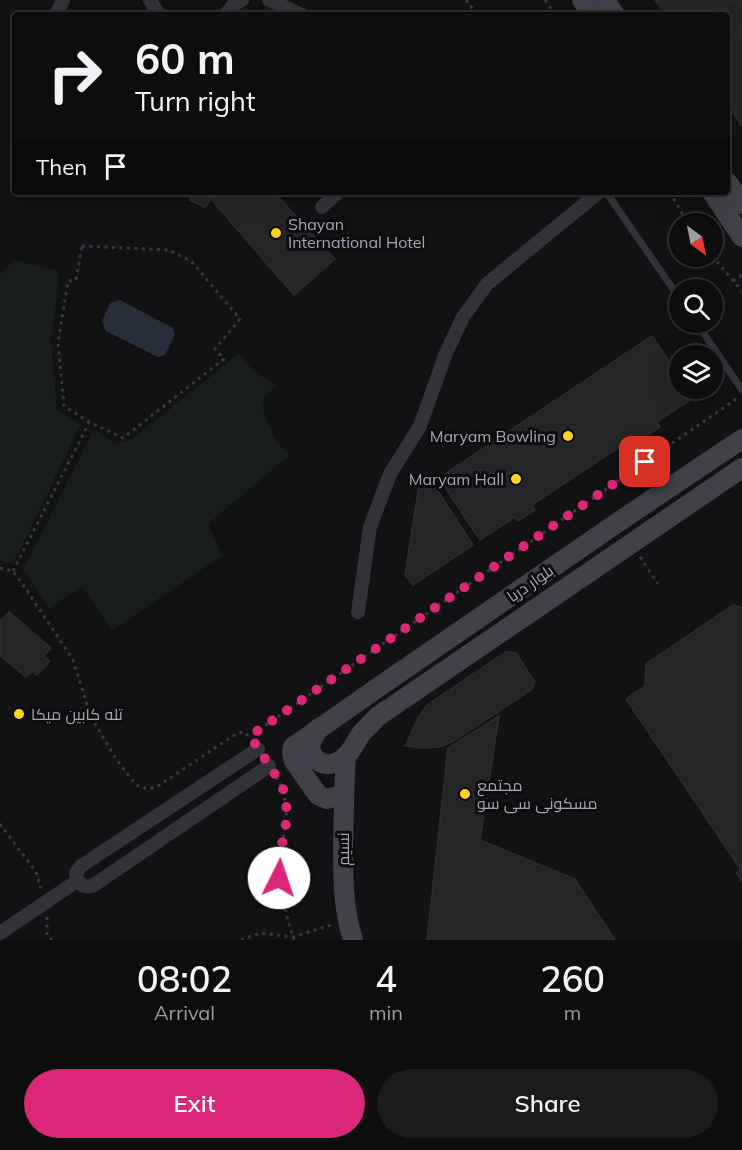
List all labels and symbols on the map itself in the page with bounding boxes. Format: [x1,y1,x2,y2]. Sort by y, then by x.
north arrow [669,213,723,267]
place label: Shayan International Hotel [288,214,425,252]
marker: Shayan International Hotel [269,226,283,240]
place label: Maryam Bowling [430,426,556,446]
marker: Maryam Bowling [561,429,575,443]
pin [619,436,670,487]
place label: Maryam Hall [409,469,504,489]
marker: Maryam Hall [509,472,523,486]
street label: بلوار دریا [503,560,557,606]
place label: تله کابین میکا [31,704,124,725]
marker: تله کابین میکا [12,707,26,721]
place label: مجتمع مسکونی سی سو [477,775,597,814]
marker: مجتمع مسکونی سی سو [458,787,472,801]
street label: نسیم [333,832,355,866]
position arrow [247,846,311,910]

